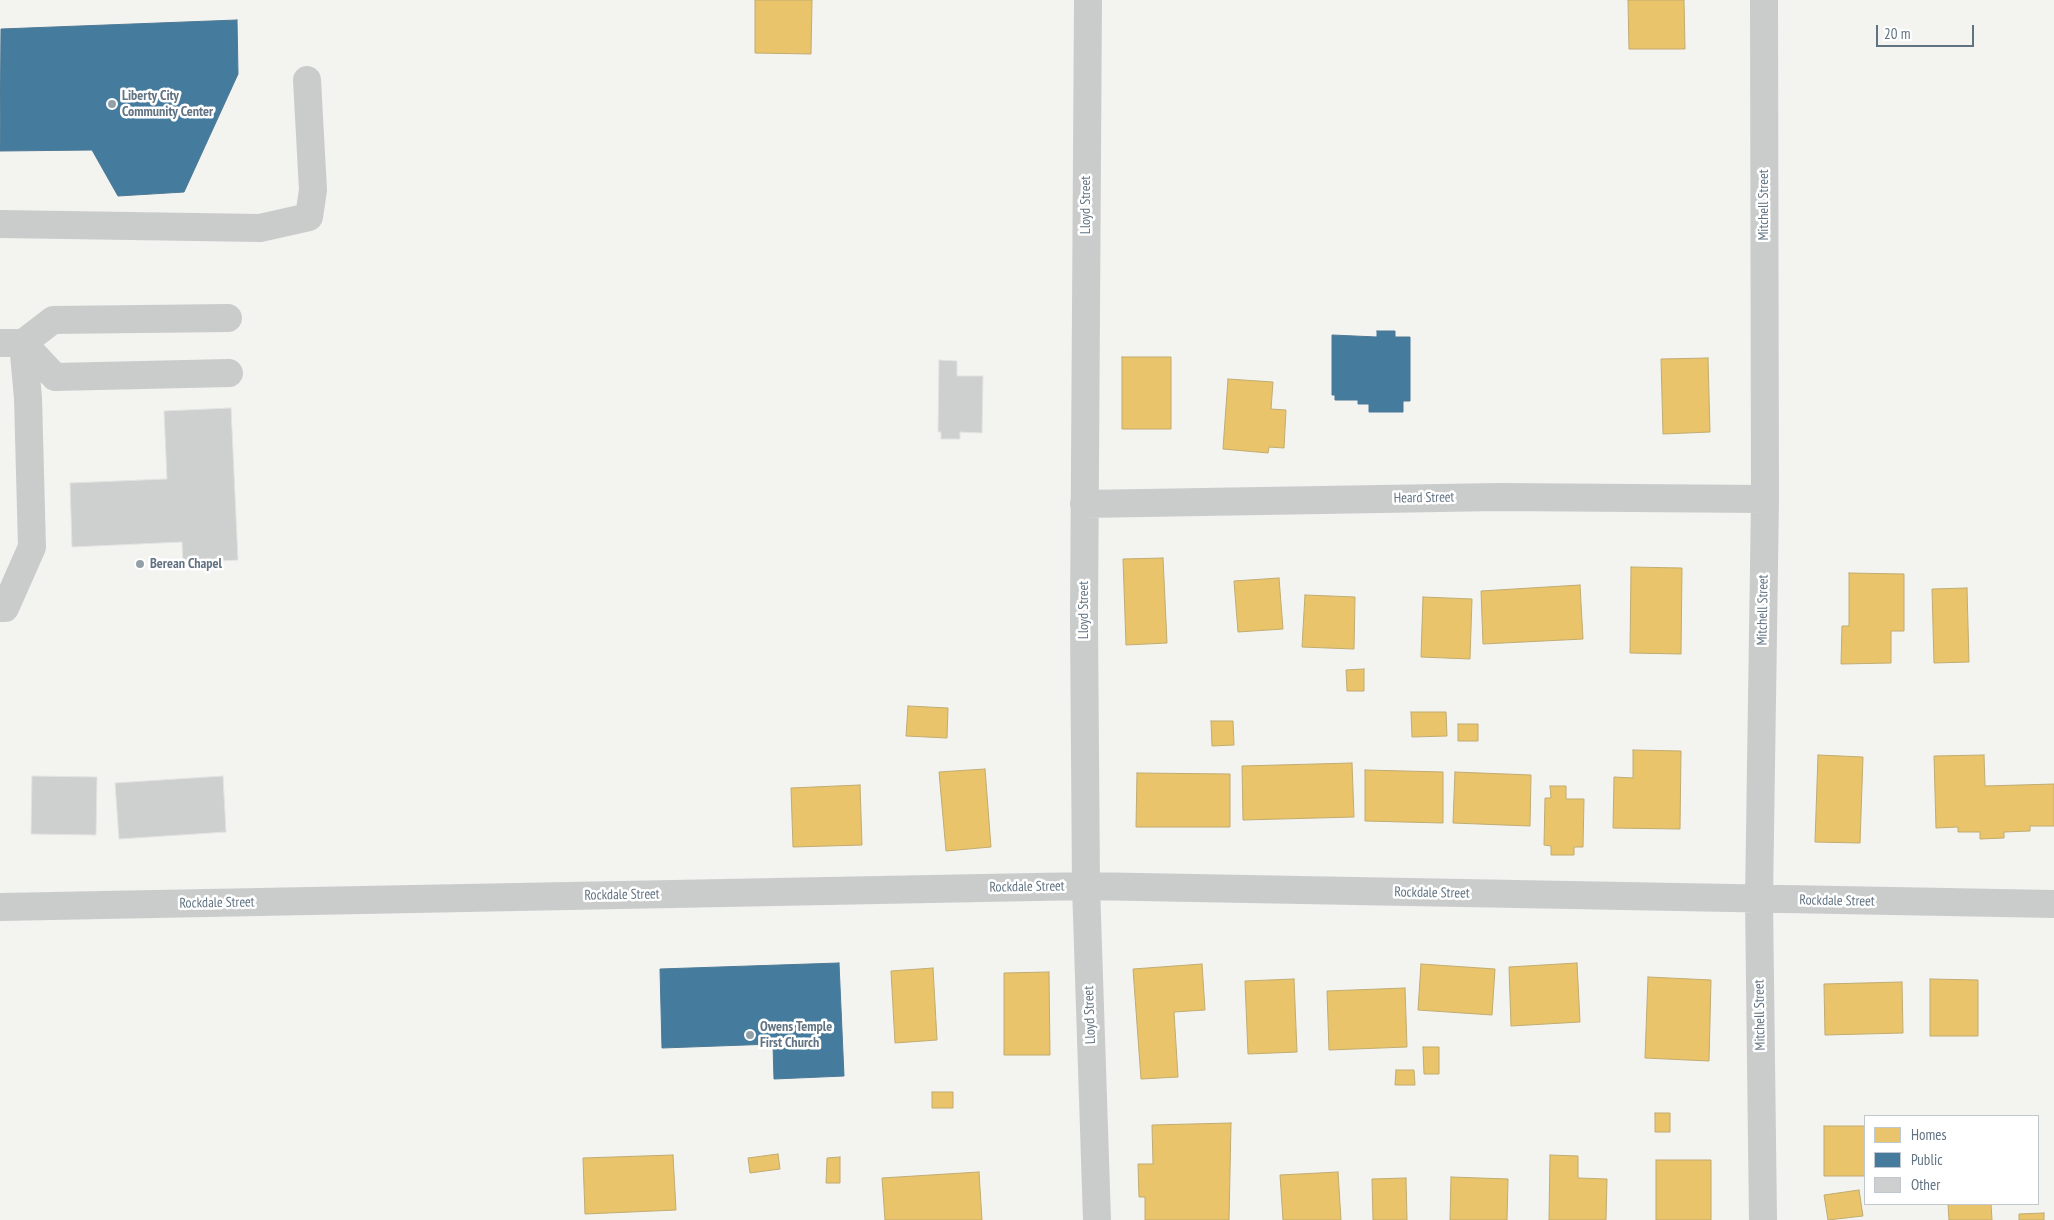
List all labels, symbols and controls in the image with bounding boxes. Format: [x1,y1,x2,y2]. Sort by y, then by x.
scale bar [1879,15,1976,47]
text: 20 m [1884,24,1910,43]
place label: Liberty City Community Center [122,88,213,120]
marker: Liberty City Community Center [106,98,118,110]
street label: Mitchell Street [1756,169,1772,241]
street label: Lloyd Street [1078,176,1094,234]
street label: Heard Street [1393,489,1455,507]
place label: Berean Chapel [150,556,222,572]
marker: Berean Chapel [134,558,146,570]
street label: Mitchell Street [1754,574,1772,646]
street label: Lloyd Street [1076,581,1092,639]
street label: Rockdale Street [989,878,1065,896]
street label: Rockdale Street [1394,884,1470,902]
street label: Rockdale Street [584,886,660,904]
street label: Rockdale Street [1799,892,1875,910]
street label: Rockdale Street [179,894,255,912]
street label: Mitchell Street [1751,979,1769,1051]
street label: Lloyd Street [1081,986,1099,1044]
place label: Owens Temple First Church [760,1019,832,1052]
marker: Owens Temple First Church [744,1029,756,1041]
legend [1864,1115,2039,1205]
text: Homes [1911,1125,1947,1144]
text: Public [1911,1150,1942,1169]
text: Other [1911,1175,1940,1194]

